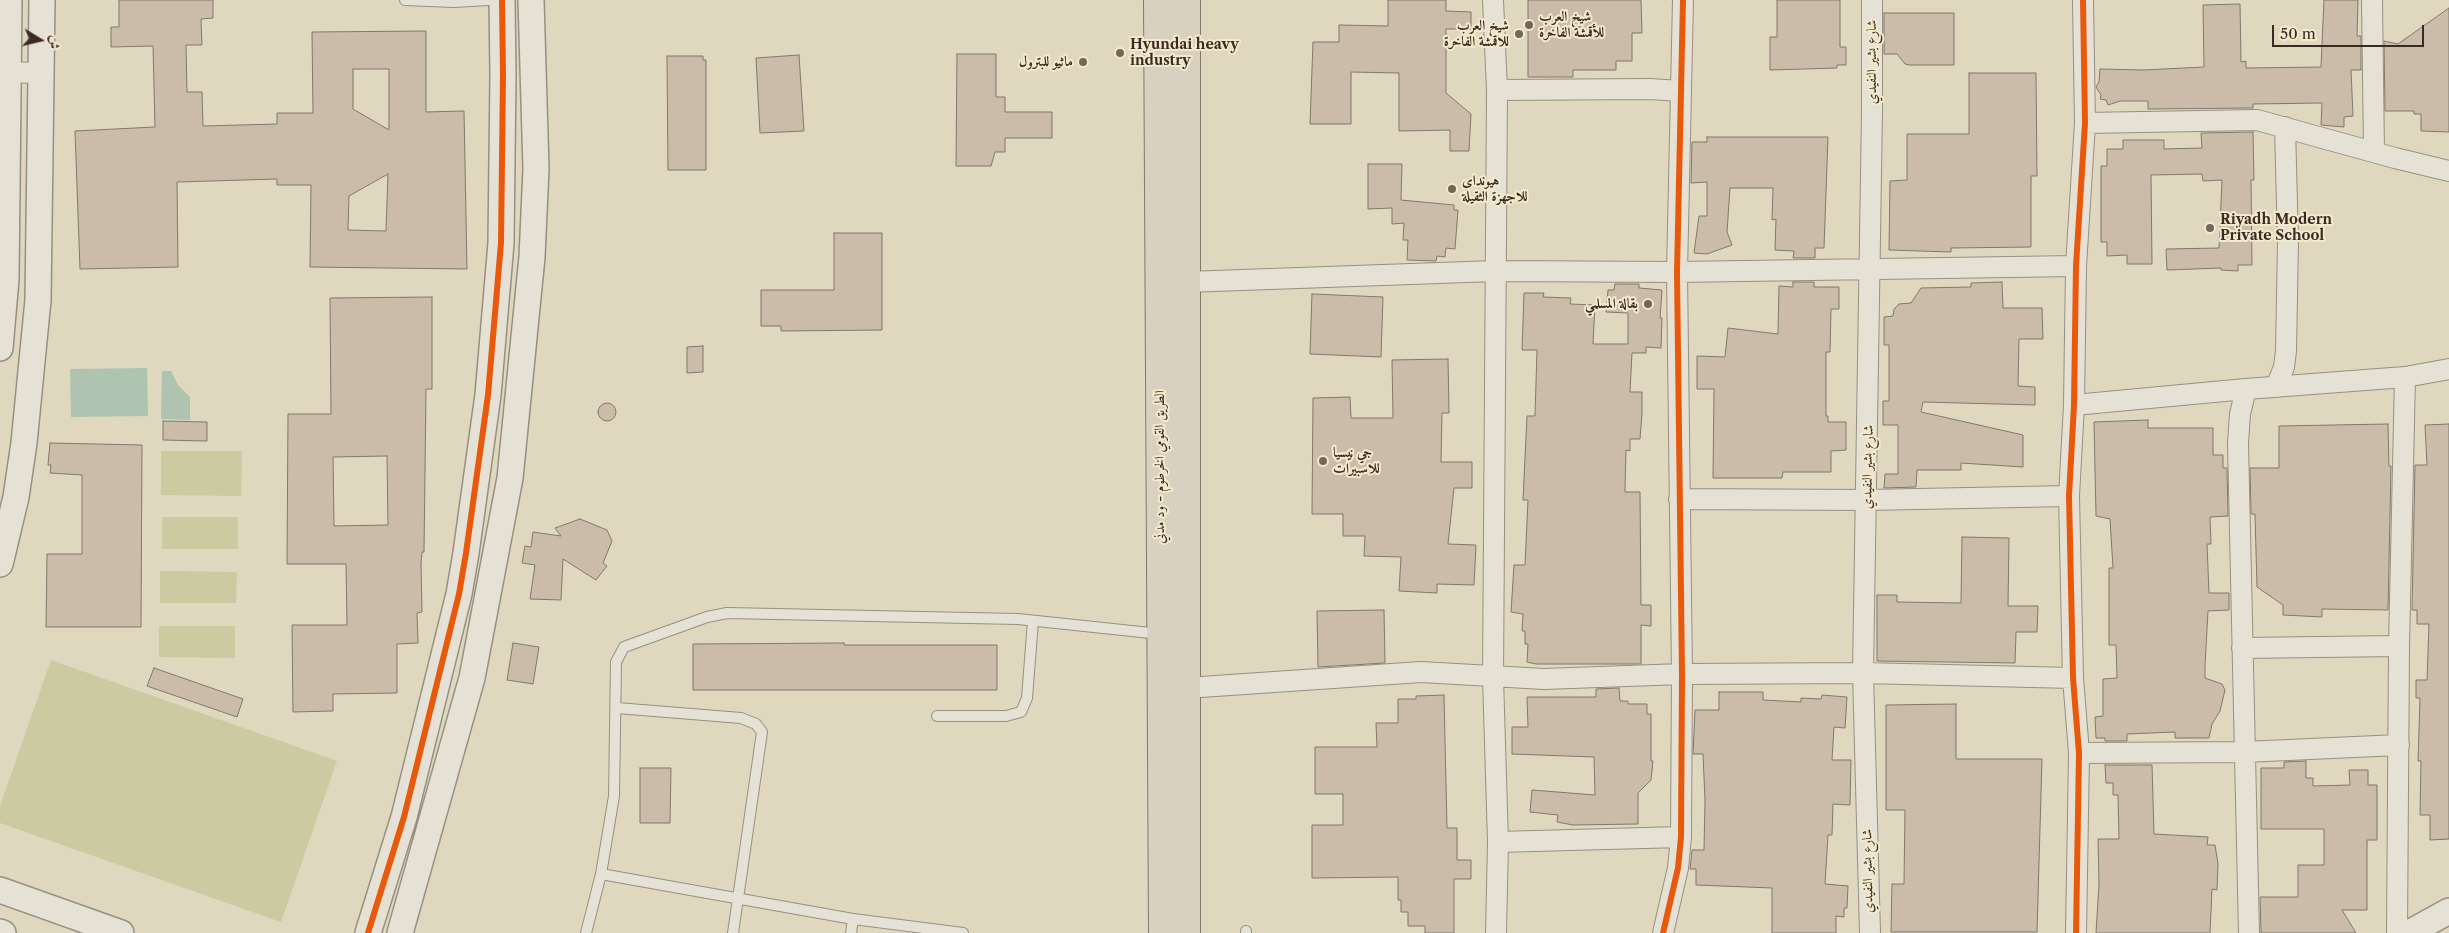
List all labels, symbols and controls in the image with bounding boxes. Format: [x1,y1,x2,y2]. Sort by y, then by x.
place label: شيخ العرب للأقمشة الفاخرة [1539,9,1604,41]
north arrow [15,15,65,65]
scale bar [2274,15,2426,47]
place label: شيخ العرب للاقمشة الفاخرة [1444,18,1509,50]
marker: شيخ العرب للأقمشة الفاخرة [1523,19,1535,31]
street label: شارع بشير النفيدي [1864,20,1880,104]
text: 50 m [2280,24,2316,43]
marker: شيخ العرب للاقمشة الفاخرة [1513,28,1525,40]
text: ش [45,34,65,51]
place label: Hyundai heavy industry [1130,37,1239,70]
marker: Hyundai heavy industry [1114,47,1126,59]
place label: ماثيو للبترول [1019,54,1073,70]
marker: ماثيو للبترول [1077,56,1089,68]
place label: هيونداي للاجهزة الثقيلة [1462,173,1527,206]
marker: هيونداي للاجهزة الثقيلة [1446,183,1458,195]
place label: Riyadh Modern Private School [2220,212,2332,244]
marker: Riyadh Modern Private School [2204,222,2216,234]
place label: بقالة المسلمي [1585,296,1638,312]
marker: بقالة المسلمي [1642,298,1654,310]
street label: الطريق القومي الخرطوم - ود مدني [1152,390,1168,544]
street label: شارع بشير النفيدي [1859,425,1877,509]
place label: جي نيسيا للاسبيرات [1333,445,1380,478]
marker: جي نيسيا للاسبيرات [1317,455,1329,467]
street label: شارع بشير النفيدي [1859,829,1877,913]

